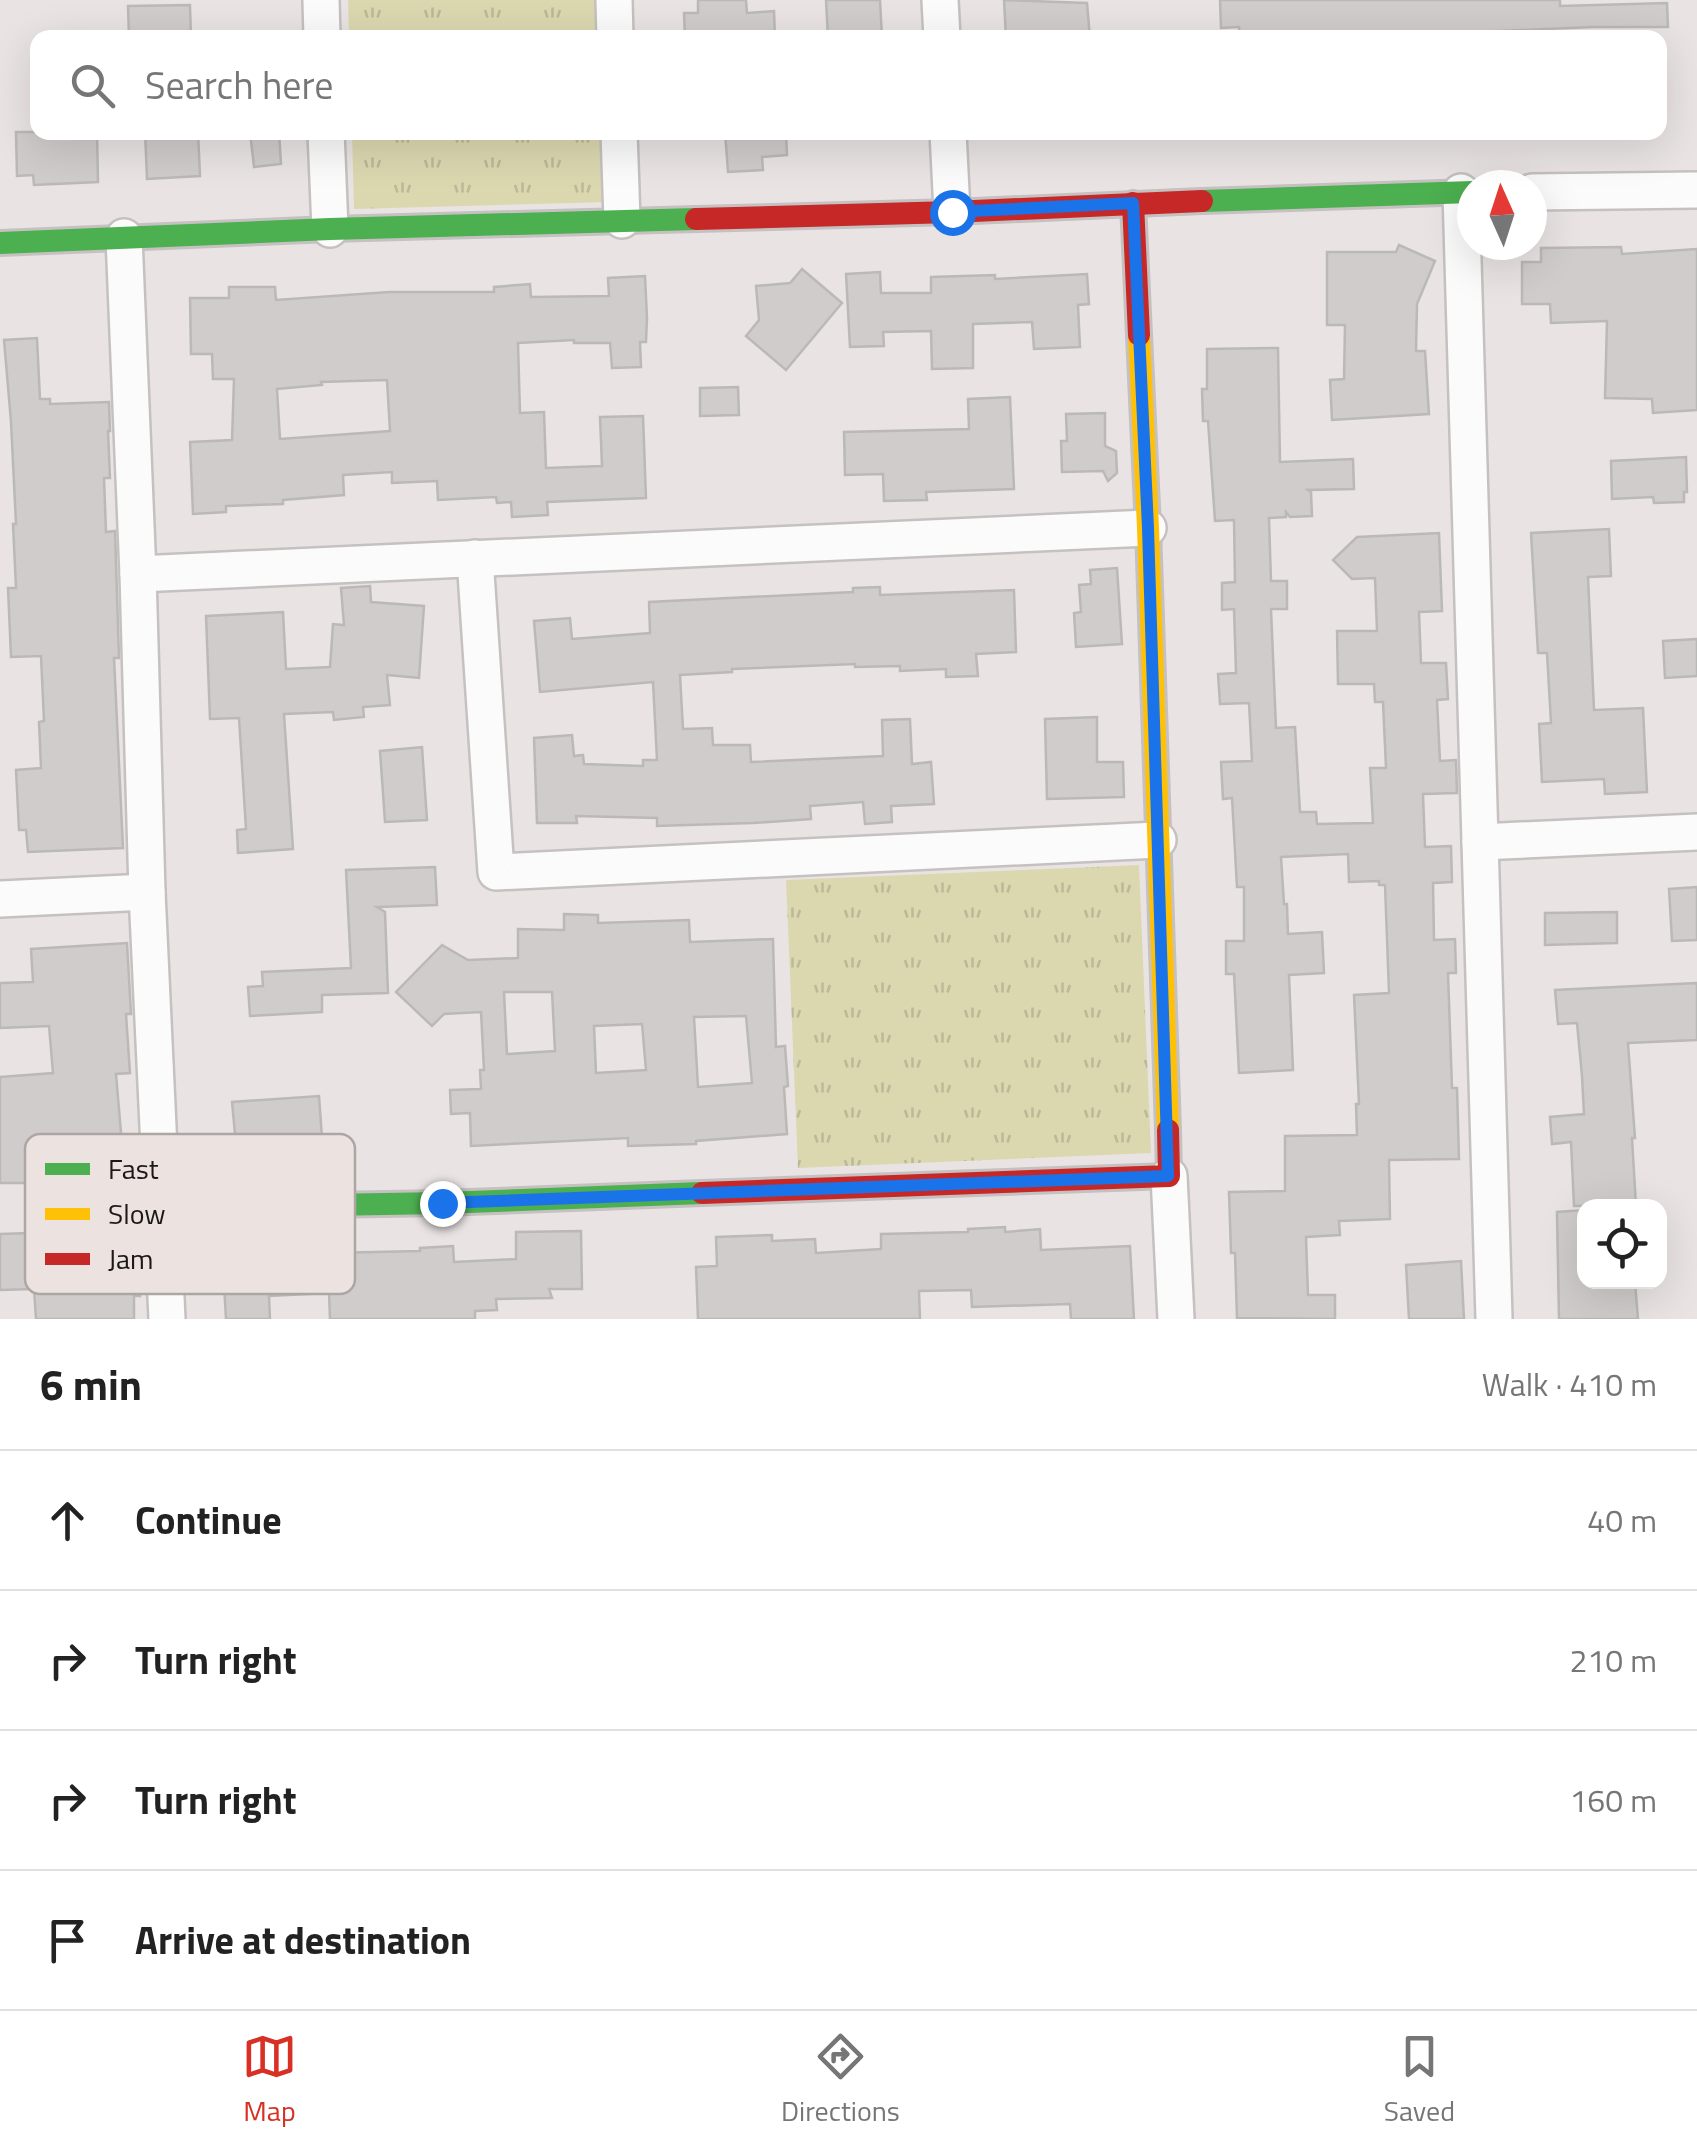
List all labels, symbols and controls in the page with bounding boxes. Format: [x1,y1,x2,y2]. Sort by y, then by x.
search box [30,30,1667,140]
text: Search here [145,56,333,114]
icon: search [65,58,120,113]
north arrow [1457,170,1547,260]
route start [930,190,976,236]
legend [25,1134,355,1294]
text: Fast [108,1147,159,1190]
route end [420,1181,466,1227]
text: Slow [108,1192,166,1235]
map controls [1577,1199,1667,1289]
button: locate [1577,1199,1667,1289]
text: Jam [108,1237,154,1280]
text: 6 min [40,1352,142,1416]
text: Walk · 410 m [1482,1360,1657,1408]
text: Continue [135,1491,282,1549]
icon: ahead [40,1493,95,1548]
text: 40 m [1587,1496,1657,1544]
text: Turn right [135,1631,297,1689]
icon: right [40,1633,95,1688]
text: 210 m [1569,1636,1657,1684]
text: Turn right [135,1771,297,1829]
icon: right [40,1773,95,1828]
text: 160 m [1569,1776,1657,1824]
text: Arrive at destination [135,1911,471,1969]
icon: arrive [40,1913,95,1968]
tab: Map [242,2029,297,2132]
tab: Directions [781,2029,900,2132]
tab: Saved [1384,2029,1455,2132]

